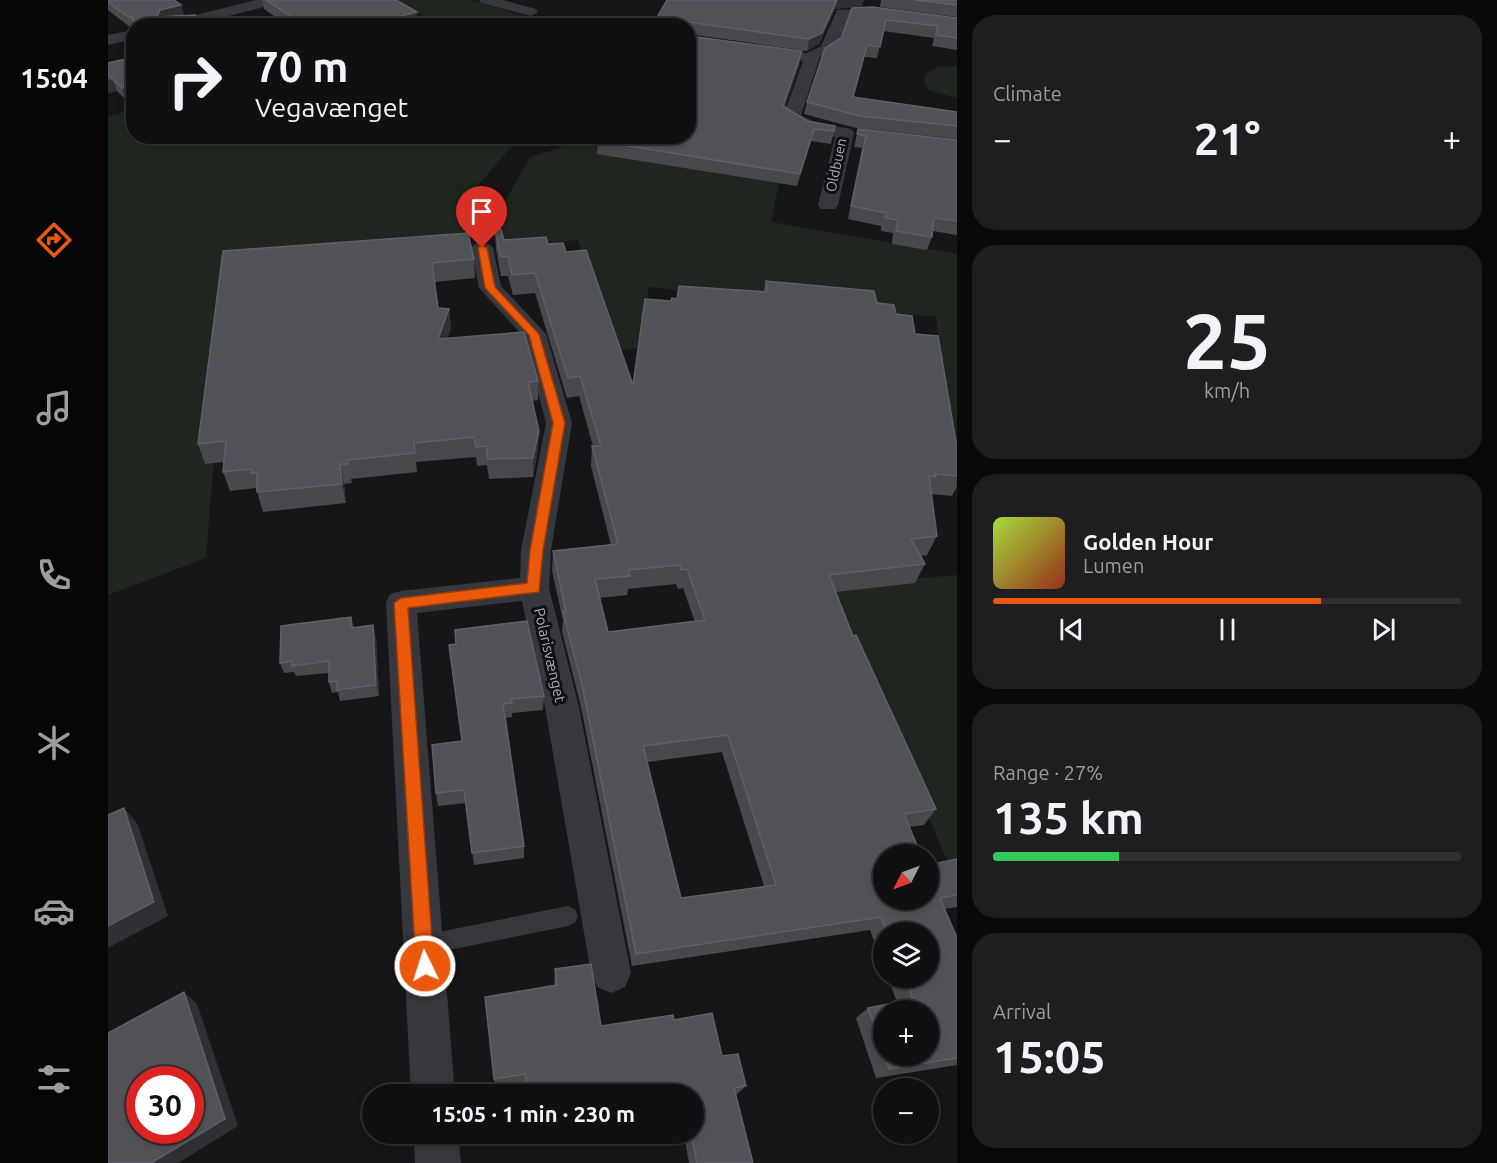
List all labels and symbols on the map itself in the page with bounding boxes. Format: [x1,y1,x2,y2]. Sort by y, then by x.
street label: Oldbuen [822,137,850,193]
pin [456,186,507,248]
street label: Polarisvænget [531,606,569,704]
north arrow [873,844,939,910]
position arrow [393,934,457,998]
speed limit sign: 30 [126,1066,204,1144]

